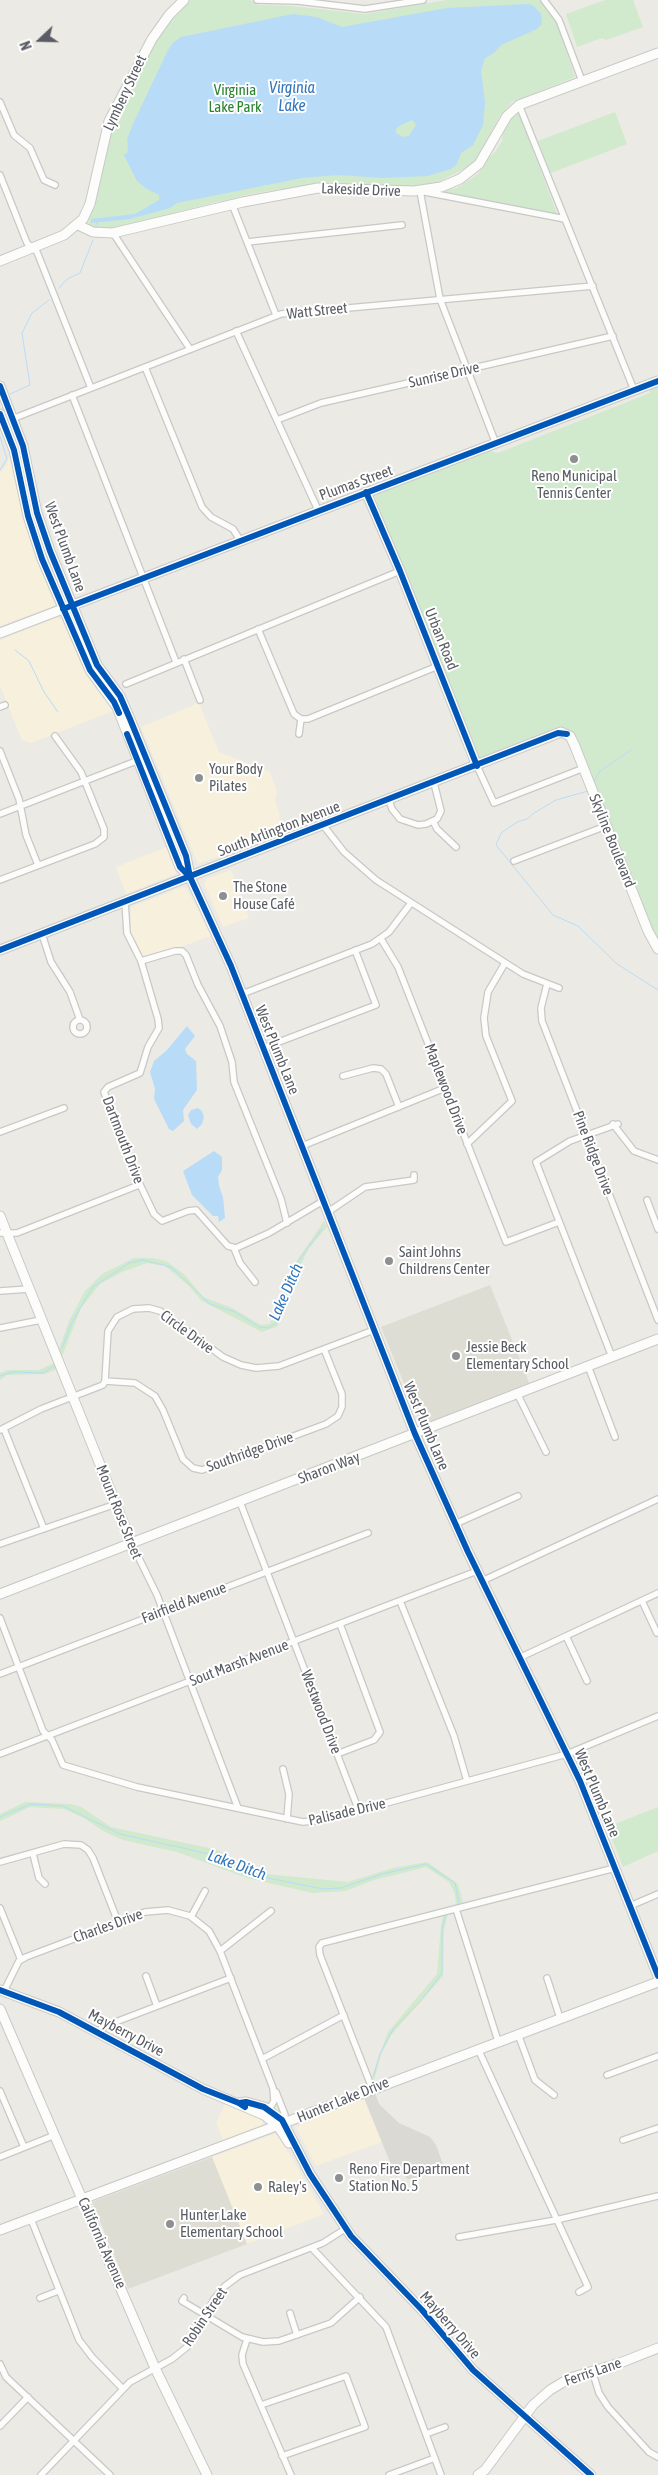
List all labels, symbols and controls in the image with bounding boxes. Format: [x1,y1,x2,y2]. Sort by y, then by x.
north arrow [15,15,65,65]
text: N [17,39,35,52]
street label: Lymbery Street [100,52,150,134]
water label: Virginia Lake [269,78,315,116]
park label: Virginia Lake Park [209,81,261,116]
street label: Lakeside Drive [321,180,401,200]
street label: Watt Street [286,299,348,323]
street label: Sunrise Drive [407,358,481,392]
marker: Reno Municipal Tennis Center [568,453,580,465]
street label: Plumas Street [317,461,395,505]
place label: Reno Municipal Tennis Center [531,467,617,502]
street label: West Plumb Lane [40,500,90,594]
street label: Urban Road [420,605,462,673]
place label: Your Body Pilates [209,760,263,795]
marker: Your Body Pilates [193,772,205,784]
street label: Skyline Boulevard [585,792,639,890]
street label: South Arlington Avenue [215,797,343,861]
place label: The Stone House Café [233,878,295,913]
marker: The Stone House Café [217,890,229,902]
street label: West Plumb Lane [251,1003,303,1097]
street label: Maplewood Drive [420,1041,472,1137]
street label: Dartmouth Drive [98,1094,148,1186]
street label: Pine Ridge Drive [569,1108,617,1198]
place label: Saint Johns Childrens Center [399,1243,490,1278]
marker: Saint Johns Childrens Center [383,1255,395,1267]
water label: Lake Ditch [265,1260,307,1324]
street label: Circle Drive [157,1307,217,1357]
place label: Jessie Beck Elementary School [466,1338,569,1373]
marker: Jessie Beck Elementary School [450,1350,462,1362]
street label: West Plumb Lane [399,1379,453,1473]
street label: Southridge Drive [204,1428,296,1476]
street label: Sharon Way [295,1448,363,1488]
street label: Mount Rose Street [92,1462,146,1562]
street label: Fairfield Avenue [139,1579,229,1627]
street label: Sout Marsh Avenue [187,1636,291,1690]
street label: Westwood Drive [297,1668,345,1756]
street label: West Plumb Lane [570,1746,624,1840]
street label: Palisade Drive [307,1794,387,1830]
water label: Lake Ditch [205,1846,269,1884]
street label: Charles Drive [71,1905,145,1947]
street label: Mayberry Drive [85,2005,167,2061]
street label: Hunter Lake Drive [294,2073,392,2127]
place label: Reno Fire Department Station No. 5 [349,2160,470,2195]
marker: Reno Fire Department Station No. 5 [333,2172,345,2184]
place label: Raley's [268,2178,307,2196]
marker: Raley's [252,2181,264,2193]
street label: California Avenue [74,2195,130,2291]
place label: Hunter Lake Elementary School [180,2206,283,2241]
marker: Hunter Lake Elementary School [164,2218,176,2230]
street label: Robin Street [179,2284,231,2350]
street label: Mayberry Drive [416,2288,484,2362]
street label: Ferris Lane [562,2354,624,2390]

